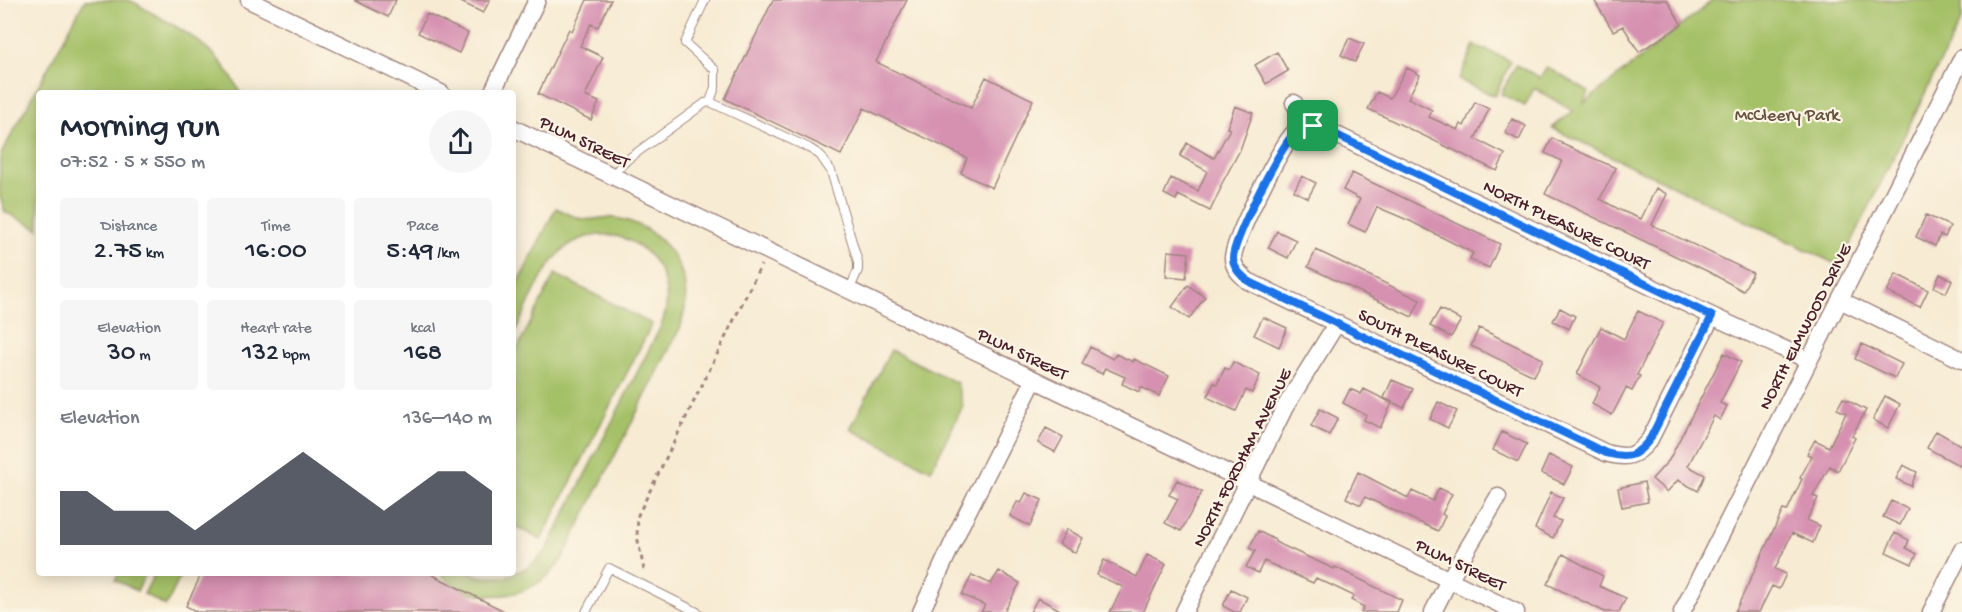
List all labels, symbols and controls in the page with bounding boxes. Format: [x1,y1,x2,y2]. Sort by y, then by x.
pin [1287,100,1338,151]
park label: McCleery Park [1735,106,1841,127]
icon: arrive [1296,109,1329,142]
text: Morning run [60,110,220,148]
button: share [429,110,492,173]
street label: PLUM STREET [534,112,633,175]
text: 07:52 · 5 × 550 m [60,152,205,175]
street label: NORTH PLEASURE COURT [1479,177,1654,276]
text: Distance [101,218,157,237]
text: Time [261,218,291,237]
text: Pace [407,218,439,237]
text: 2.75 [94,237,142,268]
text: 16:00 [245,237,307,268]
text: 5:49 [386,237,434,268]
street label: NORTH ELMWOOD DRIVE [1755,240,1858,414]
text: km [142,245,164,264]
text: /km [434,245,460,264]
street label: SOUTH PLEASURE COURT [1354,305,1527,404]
text: Elevation [97,320,161,339]
text: Heart rate [240,320,312,339]
text: kcal [411,320,435,339]
street label: PLUM STREET [972,324,1071,387]
text: 30 [107,339,136,370]
text: 132 [242,339,279,370]
text: 168 [404,339,442,370]
text: m [136,347,151,366]
text: bpm [279,347,310,366]
street label: NORTH FORDHAM AVENUE [1189,365,1298,551]
text: Elevation [60,408,140,431]
text: 136–140 m [403,408,492,431]
street label: PLUM STREET [1410,535,1509,598]

